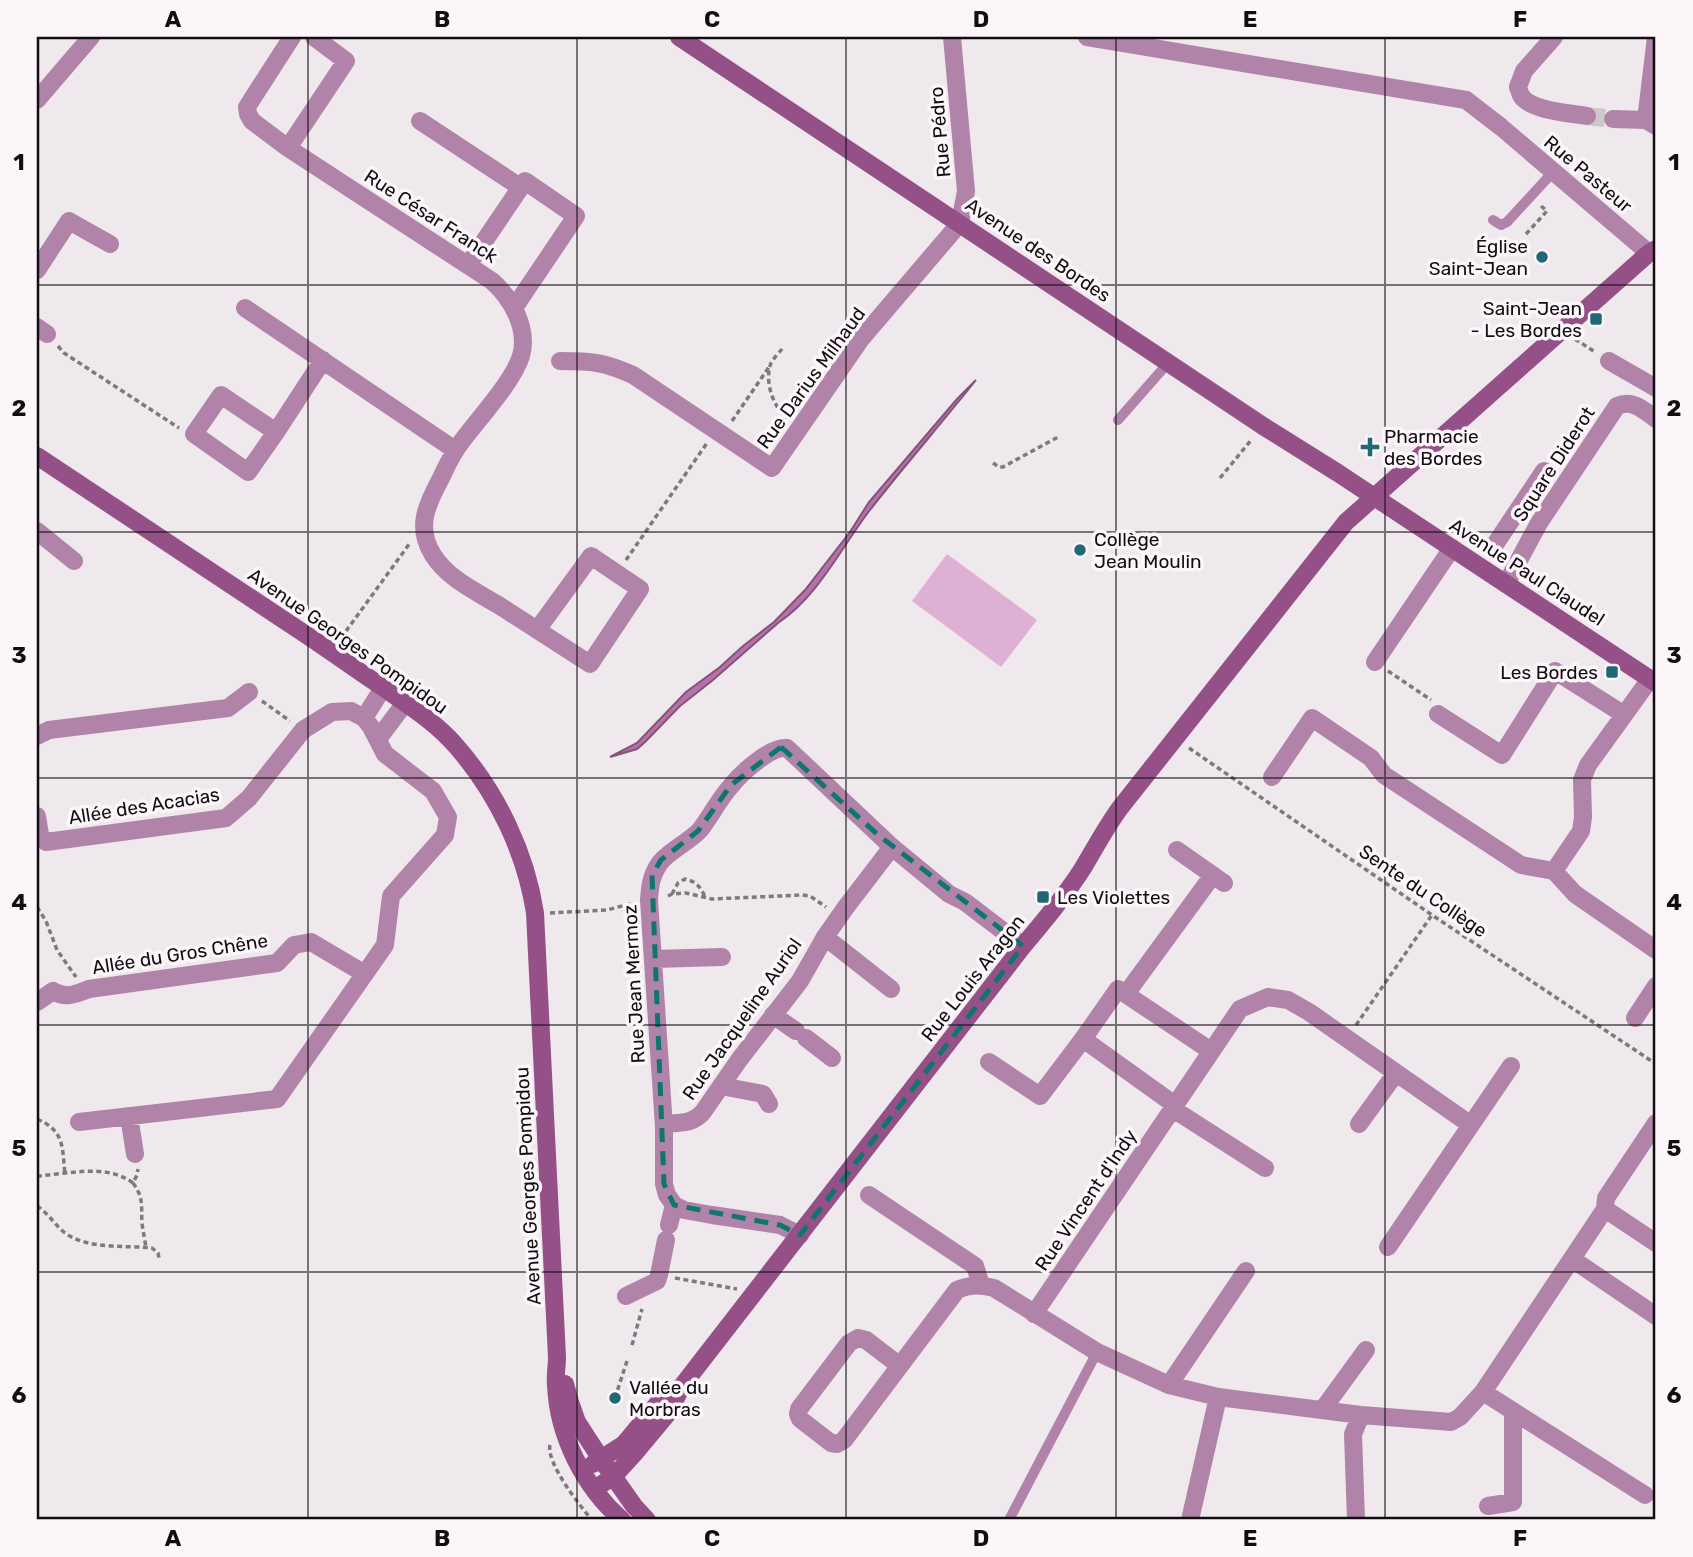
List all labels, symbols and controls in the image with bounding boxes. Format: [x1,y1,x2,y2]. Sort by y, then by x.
text: A [165,5,182,33]
text: B [434,5,450,33]
text: C [704,5,720,33]
text: D [973,5,989,33]
text: E [1243,5,1257,33]
text: F [1513,5,1527,33]
street label: Rue Pédro [925,86,955,178]
street label: Rue Pasteur [1539,130,1637,218]
text: 1 [13,148,25,176]
text: 1 [1668,148,1680,176]
street label: Rue César Franck [360,164,502,268]
street label: Avenue des Bordes [961,193,1115,307]
place label: Église Saint-Jean [1429,235,1528,280]
marker: Église Saint-Jean [1534,249,1550,265]
place label: Saint-Jean - Les Bordes [1470,297,1582,342]
street label: Rue Darius Milhaud [752,303,870,453]
marker: Saint-Jean - Les Bordes [1588,311,1604,327]
text: 2 [12,394,26,422]
text: 2 [1667,394,1681,422]
street label: Square Diderot [1508,402,1600,526]
place label: Pharmacie des Bordes [1384,425,1483,470]
marker: Pharmacie des Bordes [1362,439,1378,455]
street label: Avenue Paul Claudel [1445,513,1609,631]
place label: Collège Jean Moulin [1094,528,1202,573]
marker: Collège Jean Moulin [1072,542,1088,558]
street label: Avenue Georges Pompidou [244,563,452,719]
text: 3 [11,641,27,669]
text: 3 [1666,641,1682,669]
place label: Les Bordes [1500,661,1598,684]
marker: Les Bordes [1604,664,1620,680]
street label: Allée des Acacias [67,783,221,829]
street label: Sente du Collège [1355,840,1491,942]
place label: Les Violettes [1057,886,1170,909]
text: 4 [11,888,27,916]
text: 4 [1666,888,1682,916]
marker: Les Violettes [1035,889,1051,905]
street label: Rue Jean Mermoz [618,904,650,1064]
street label: Rue Louis Aragon [916,910,1030,1046]
street label: Allée du Gros Chêne [91,929,269,979]
street label: Rue Jacqueline Auriol [677,934,807,1104]
street label: Avenue Georges Pompidou [510,1066,546,1306]
street label: Rue Vincent d'Indy [1030,1125,1142,1275]
text: 5 [12,1134,27,1162]
text: 5 [1667,1134,1682,1162]
place label: Vallée du Morbras [629,1376,709,1421]
text: 6 [12,1381,27,1409]
text: 6 [1667,1381,1682,1409]
marker: Vallée du Morbras [607,1390,623,1406]
text: A [165,1524,182,1552]
text: B [434,1524,450,1552]
text: C [704,1524,720,1552]
text: D [973,1524,989,1552]
text: E [1243,1524,1257,1552]
text: F [1513,1524,1527,1552]

